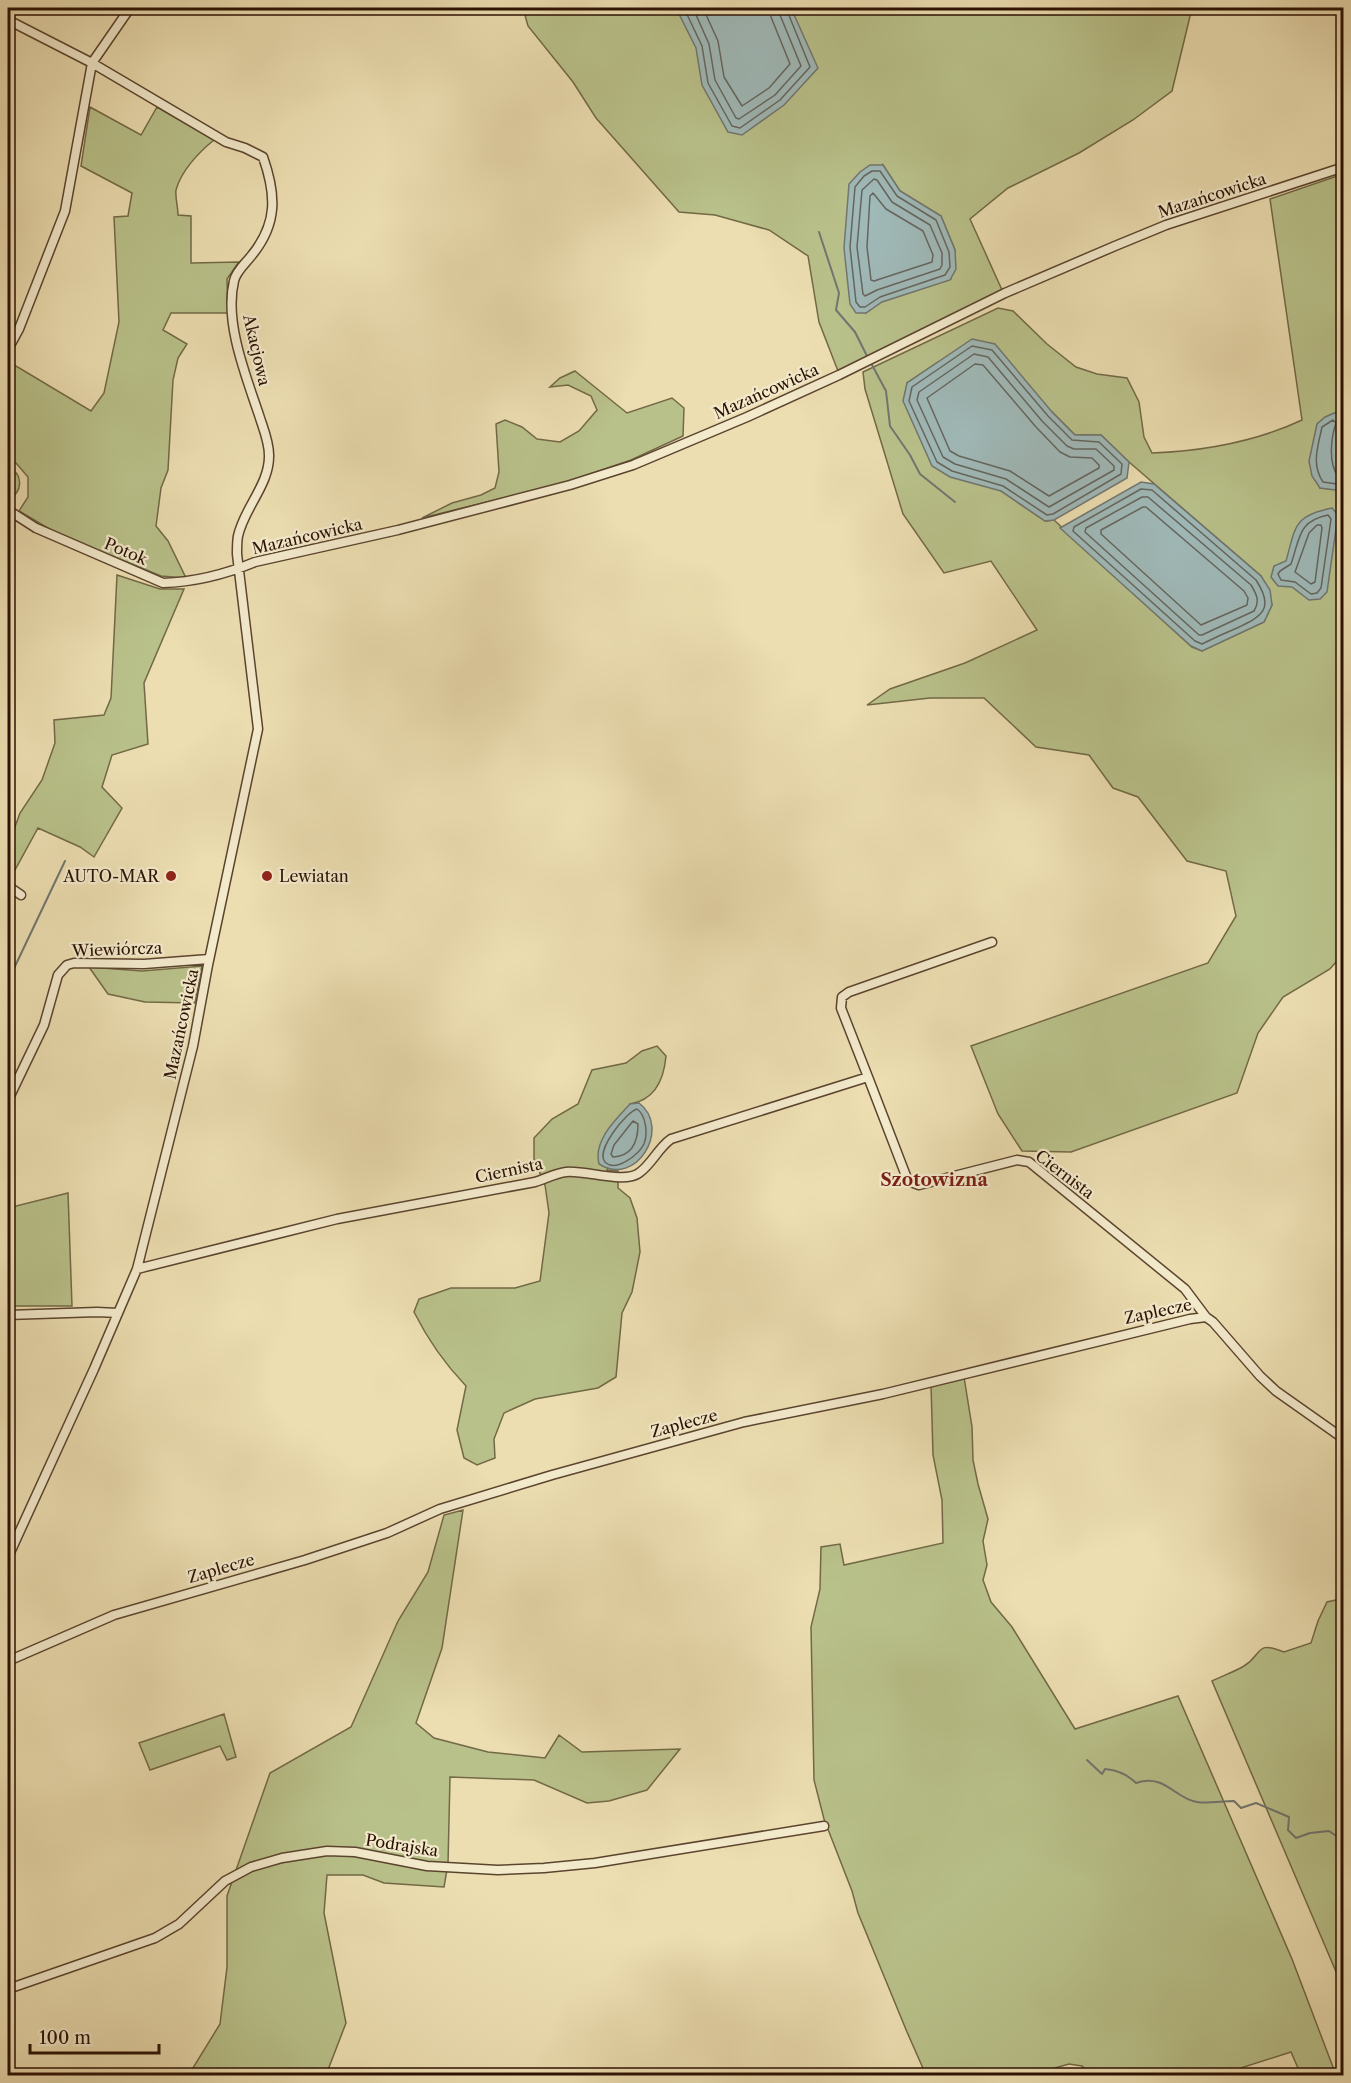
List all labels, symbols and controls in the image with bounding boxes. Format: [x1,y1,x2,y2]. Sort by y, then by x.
street label: Mazańcowicka [1155,168,1269,222]
street label: Akacjowa [239,311,275,388]
street label: Mazańcowicka [710,359,822,423]
street label: Mazańcowicka [250,513,365,558]
street label: Potok [102,533,151,569]
place label: AUTO-MAR [62,866,160,886]
place label: Lewiatan [279,866,349,886]
marker: AUTO-MAR [164,869,178,883]
marker: Lewiatan [260,869,274,883]
street label: Wiewiórcza [70,937,163,961]
street label: Mazańcowicka [160,966,203,1081]
street label: Ciernista [1032,1145,1099,1203]
street label: Ciernista [473,1153,545,1187]
district label: Szotowizna [880,1169,988,1191]
street label: Zaplecze [1122,1294,1194,1328]
street label: Zaplecze [648,1404,720,1442]
street label: Zaplecze [185,1549,257,1587]
street label: Podrajska [364,1829,441,1861]
scale bar [30,2017,159,2055]
text: 100 m [39,2027,91,2049]

